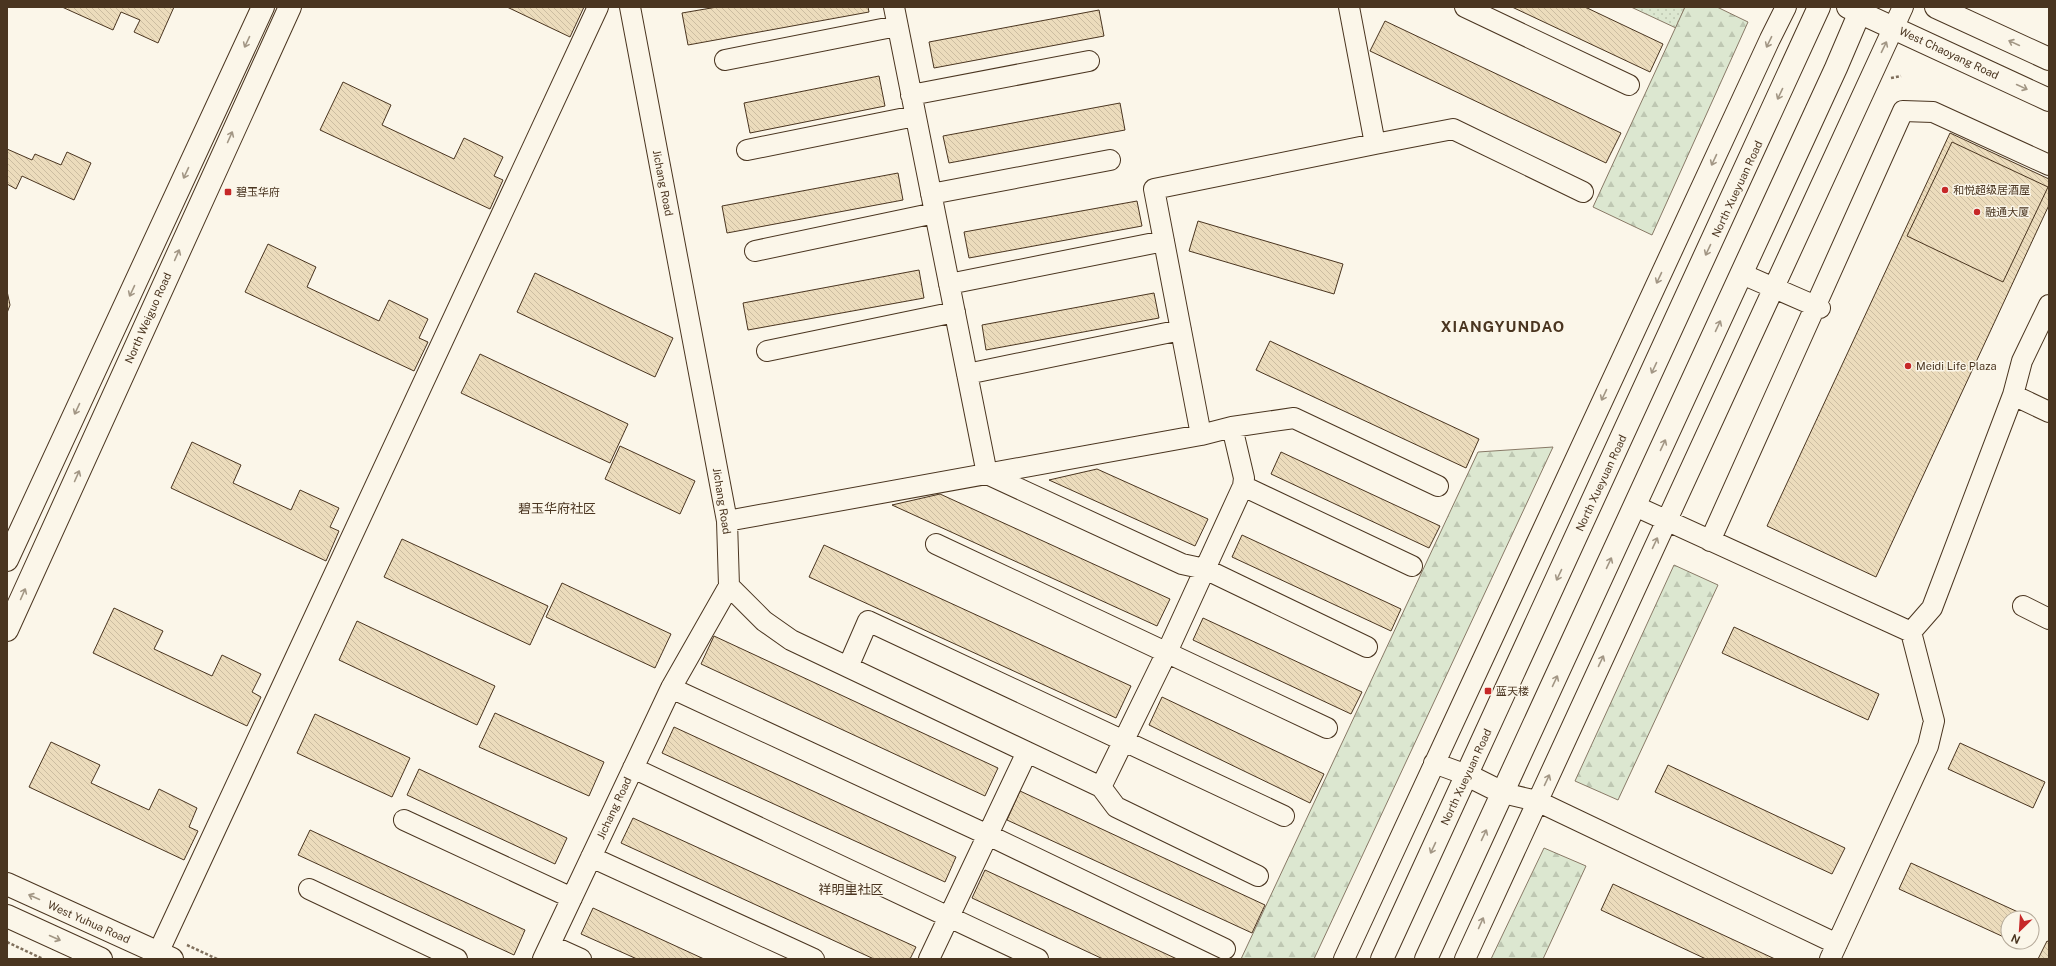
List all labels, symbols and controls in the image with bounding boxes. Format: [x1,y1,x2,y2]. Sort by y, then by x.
street label: West Chaoyang Road [1897,25,2001,81]
one-way arrow [1765,35,1772,47]
one-way arrow [243,36,250,48]
one-way arrow [2008,39,2020,46]
one-way arrow [1881,41,1888,53]
one-way arrow [2015,84,2027,91]
one-way arrow [1776,87,1783,99]
one-way arrow [227,131,235,143]
street label: North Xueyuan Road [1709,139,1765,239]
street label: Jichang Road [651,149,675,217]
one-way arrow [1710,153,1717,165]
one-way arrow [182,167,189,179]
place label: 和悦超级居酒屋 [1953,184,2030,196]
marker: 和悦超级居酒屋 [1940,185,1950,195]
place label: 碧玉华府 [236,186,280,198]
marker: 碧玉华府 [223,187,233,197]
place label: 融通大厦 [1985,206,2029,218]
marker: 融通大厦 [1972,207,1982,217]
one-way arrow [1704,243,1712,255]
one-way arrow [174,250,181,262]
street label: North Weiguo Road [122,271,174,365]
one-way arrow [1655,271,1662,283]
one-way arrow [128,285,135,297]
district label: XIANGYUNDAO [1441,318,1565,335]
one-way arrow [1714,321,1722,333]
place label: Meidi Life Plaza [1916,360,1997,372]
marker: Meidi Life Plaza [1903,361,1913,371]
one-way arrow [1650,362,1657,374]
one-way arrow [1600,389,1607,401]
one-way arrow [73,403,80,415]
street label: North Xueyuan Road [1573,433,1629,533]
one-way arrow [1660,439,1667,451]
street label: Jichang Road [711,467,733,535]
one-way arrow [74,470,81,482]
district label: 碧玉华府社区 [518,501,596,516]
one-way arrow [1652,538,1659,550]
one-way arrow [1606,557,1613,569]
one-way arrow [1555,569,1562,581]
one-way arrow [20,589,27,601]
one-way arrow [1598,656,1605,668]
one-way arrow [1551,675,1559,687]
place label: 蓝天楼 [1496,685,1529,697]
marker: 蓝天楼 [1483,686,1493,696]
street label: North Xueyuan Road [1438,727,1494,827]
one-way arrow [1544,774,1551,786]
street label: Jichang Road [594,775,634,841]
one-way arrow [1481,829,1488,841]
one-way arrow [1429,842,1436,854]
district label: 祥明里社区 [818,882,884,897]
one-way arrow [28,892,40,900]
street label: West Yuhua Road [46,898,132,946]
north arrow [2000,910,2040,950]
one-way arrow [1478,918,1486,930]
text: N [2009,932,2022,946]
one-way arrow [49,935,61,942]

